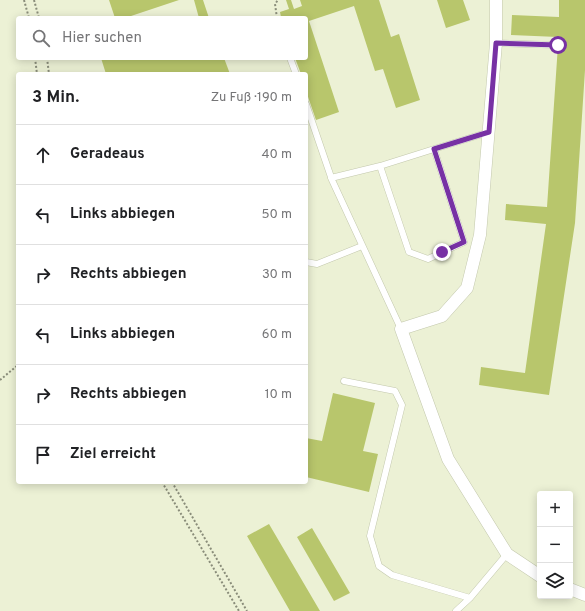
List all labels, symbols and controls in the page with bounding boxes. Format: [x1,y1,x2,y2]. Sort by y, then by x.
search box [16,16,308,60]
icon: search [30,27,52,49]
text: Hier suchen [62,29,142,48]
route start [549,36,567,54]
text: 3 Min. [32,87,79,109]
text: Zu Fuß · 190 m [211,90,292,106]
icon: ahead [32,144,54,166]
text: Geradeaus [70,145,145,164]
text: 40 m [262,147,292,163]
icon: left [32,204,54,226]
text: Links abbiegen [70,205,175,224]
text: 50 m [262,207,292,223]
route end [433,243,451,261]
icon: right [32,264,54,286]
text: Rechts abbiegen [70,265,187,284]
text: 30 m [262,267,292,283]
icon: left [32,324,54,346]
text: Links abbiegen [70,325,175,344]
text: 60 m [262,327,292,343]
icon: right [32,384,54,406]
text: Rechts abbiegen [70,385,187,404]
text: 10 m [265,387,292,403]
icon: arrive [32,444,54,466]
text: Ziel erreicht [70,445,156,464]
map controls [537,491,573,599]
button: + [537,491,573,527]
button: − [537,527,573,563]
button: layers [537,563,573,599]

